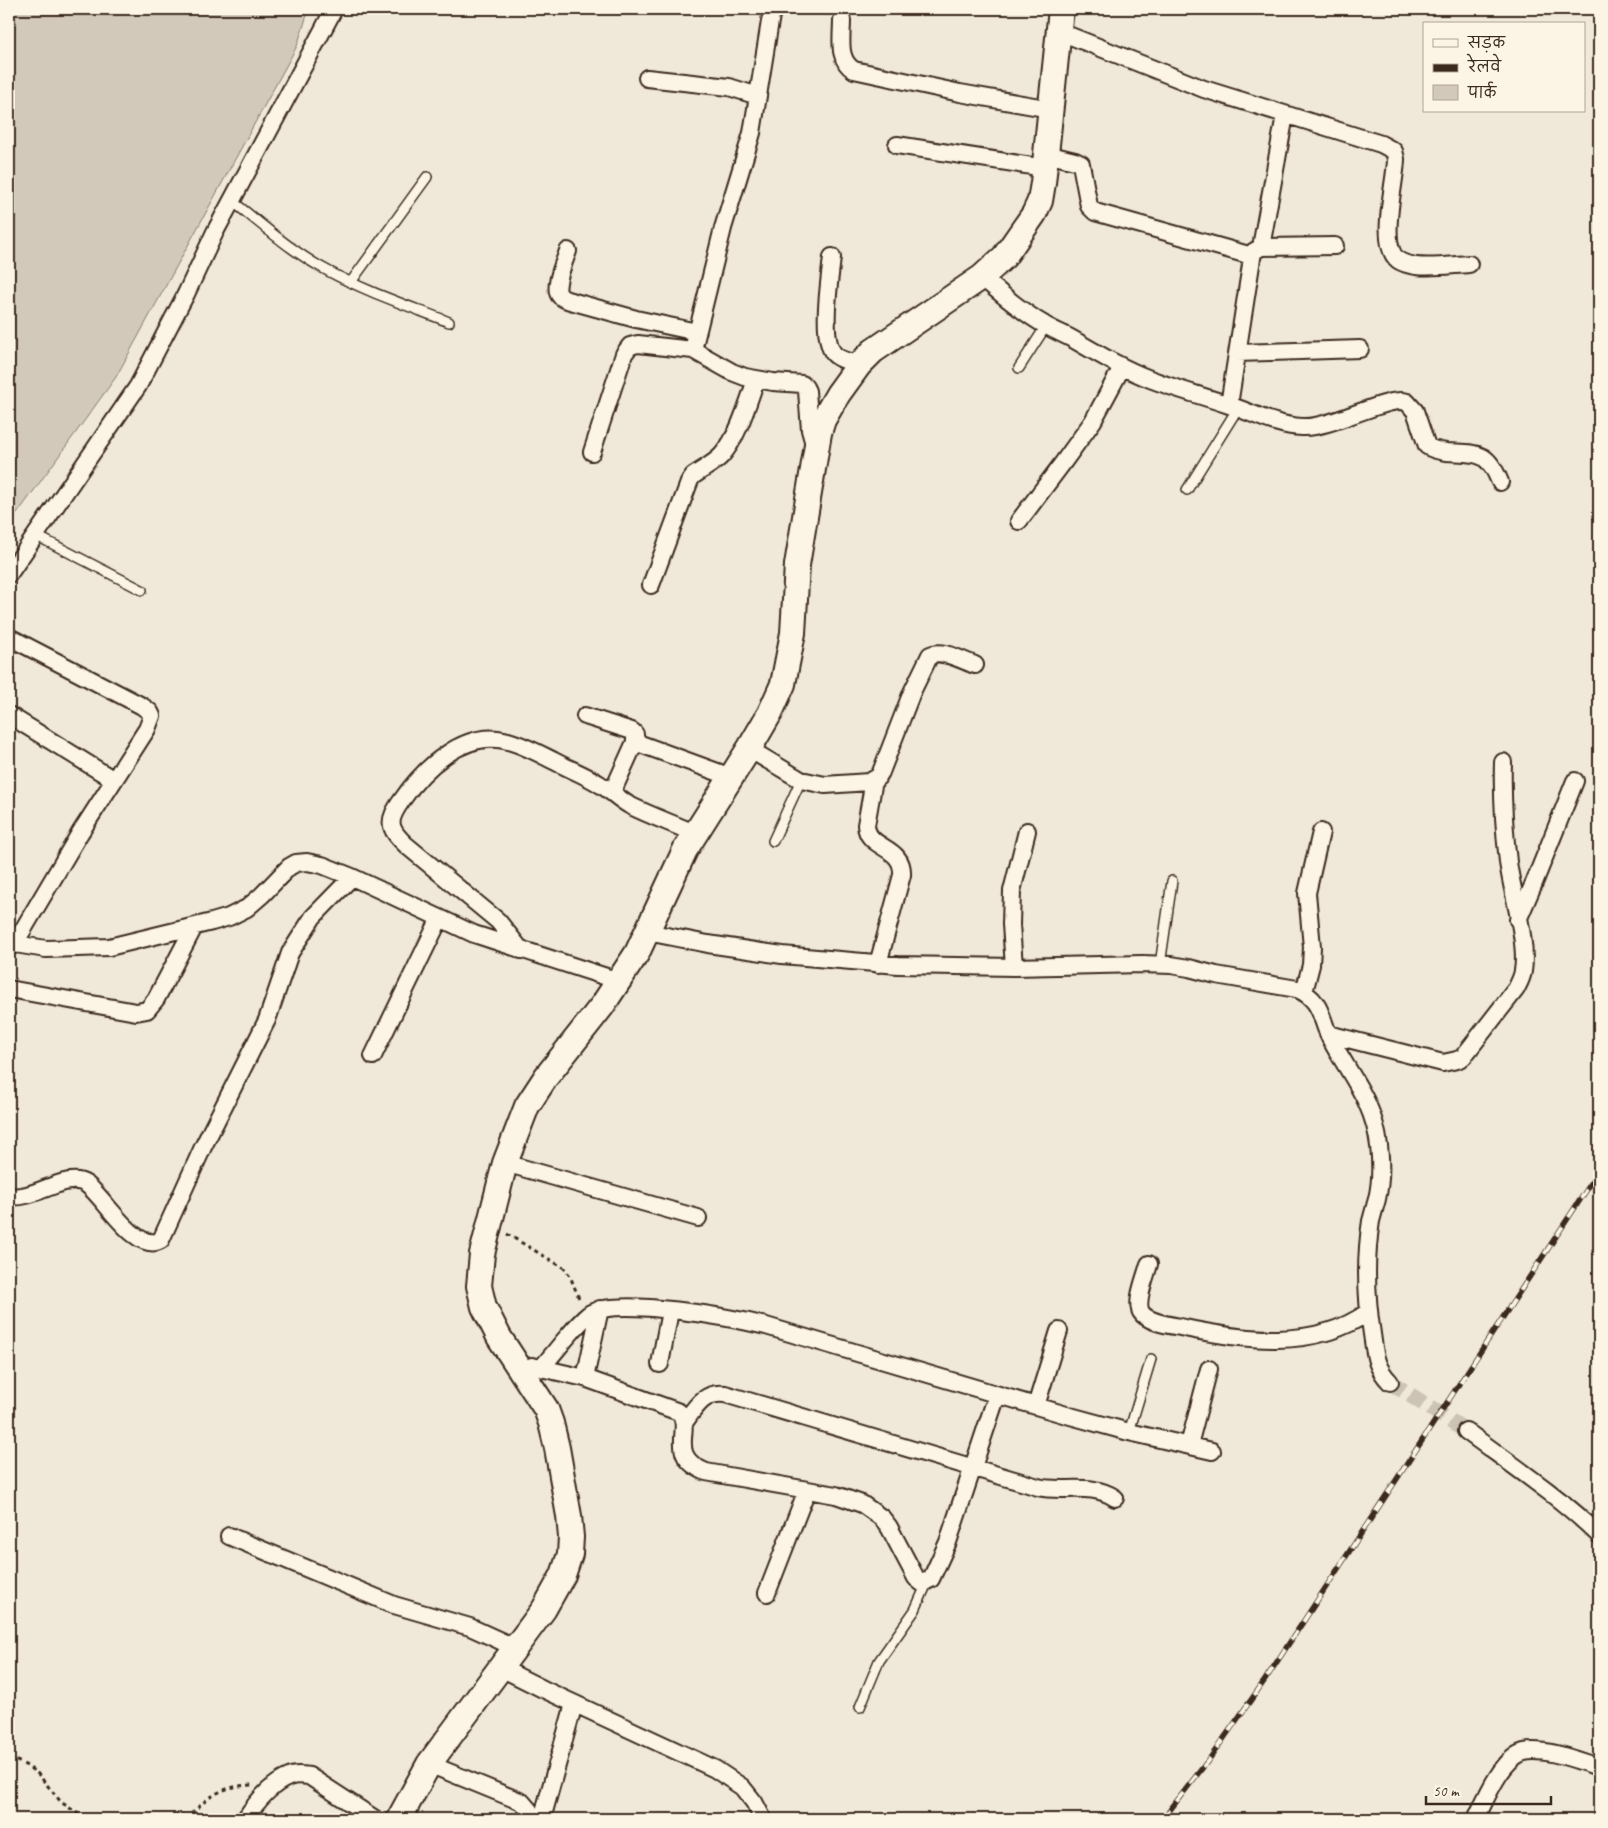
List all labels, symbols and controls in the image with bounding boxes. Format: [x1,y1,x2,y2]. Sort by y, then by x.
legend [1423,22,1586,112]
text: सड़क [1467,34,1506,53]
text: रेलवे [1466,53,1502,77]
text: पार्क [1467,81,1498,103]
scale bar [1426,1773,1550,1805]
text: 50 m [1433,1782,1460,1801]

